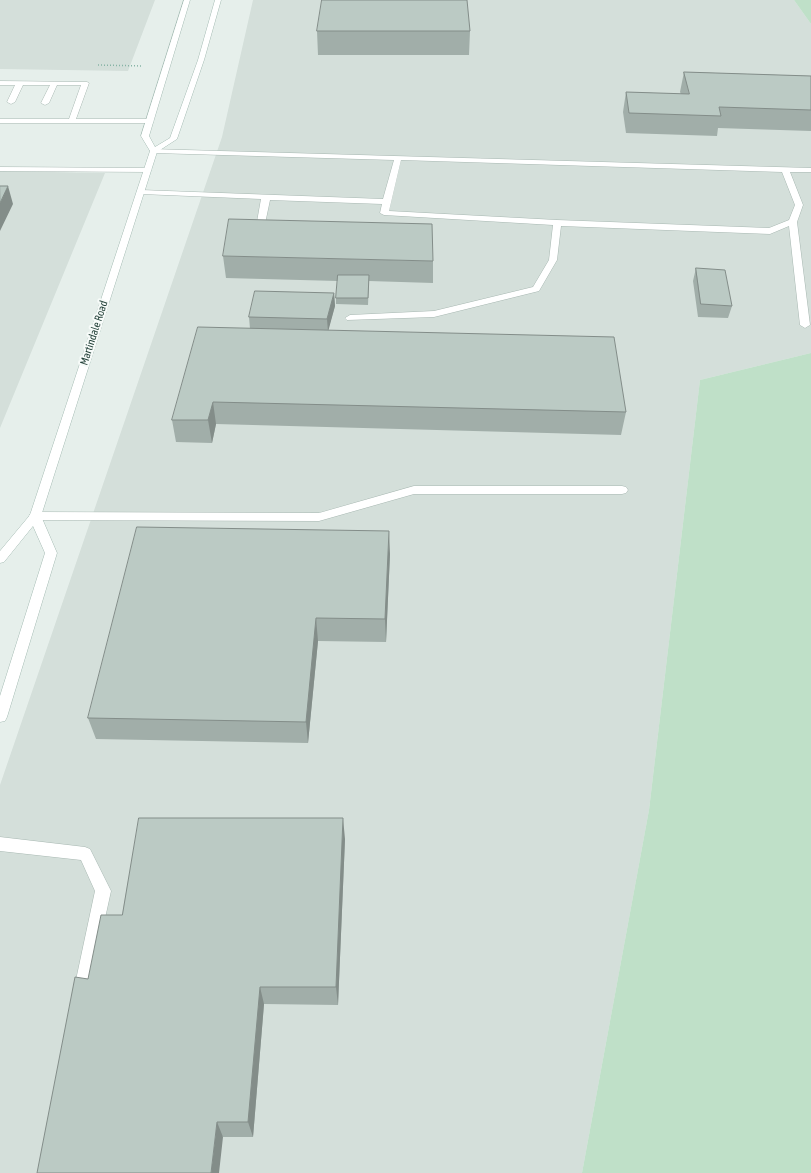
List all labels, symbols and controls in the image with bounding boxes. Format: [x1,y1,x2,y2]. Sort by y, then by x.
street label: Martindale Road [77,299,111,367]

